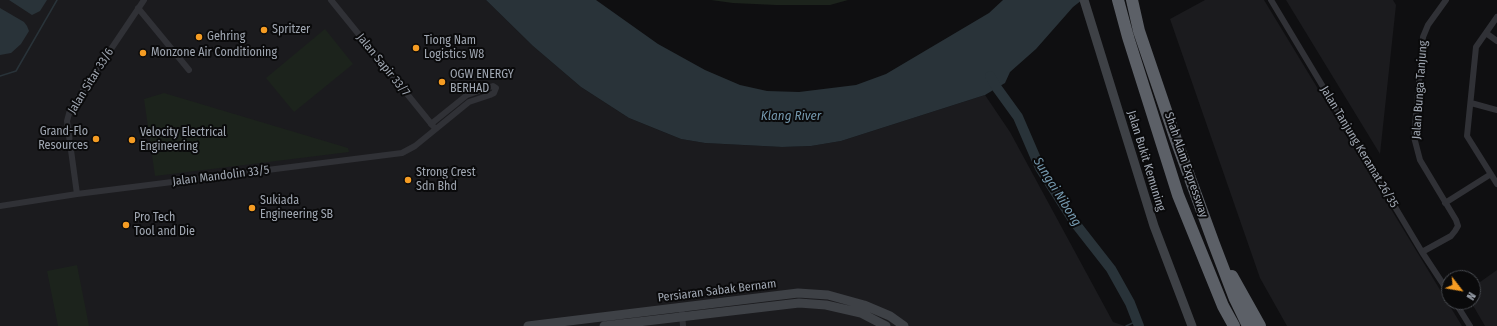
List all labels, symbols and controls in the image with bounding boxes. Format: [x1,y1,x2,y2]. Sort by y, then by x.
place label: Spritzer [272,23,310,37]
marker: Spritzer [259,25,269,35]
place label: Gehring [207,30,245,44]
street label: Jalan Sapir 33/7 [353,31,413,99]
marker: Gehring [194,32,204,42]
place label: Tiong Nam Logistics W8 [424,34,484,62]
street label: Jalan Bunga Tanjung [1409,40,1431,140]
marker: Tiong Nam Logistics W8 [411,43,421,53]
street label: Jalan Sitar 33/6 [65,46,117,116]
place label: Monzone Air Conditioning [151,46,277,60]
marker: Monzone Air Conditioning [138,48,148,58]
place label: OGW ENERGY BERHAD [450,68,514,96]
marker: OGW ENERGY BERHAD [437,77,447,87]
street label: Jalan Tanjung Keramat 26/35 [1317,84,1401,210]
water label: Klang River [761,108,821,124]
street label: Jalan Bukit Kemuning [1124,109,1168,213]
street label: Shah Alam Expressway [1161,110,1211,220]
place label: Grand-Flo Resources [38,125,88,153]
place label: Velocity Electrical Engineering [140,126,226,154]
marker: Grand-Flo Resources [91,134,101,144]
marker: Velocity Electrical Engineering [127,135,137,145]
water label: Sungai Nibong [1030,155,1084,229]
street label: Jalan Mandolin 33/5 [172,163,270,189]
place label: Strong Crest Sdn Bhd [416,166,476,194]
marker: Strong Crest Sdn Bhd [403,175,413,185]
place label: Sukiada Engineering SB [260,194,333,222]
marker: Sukiada Engineering SB [247,203,257,213]
place label: Pro Tech Tool and Die [134,211,195,239]
marker: Pro Tech Tool and Die [121,220,131,230]
north arrow [1441,270,1481,310]
street label: Persiaran Sabak Bernam [657,277,777,305]
text: N [1464,290,1478,302]

